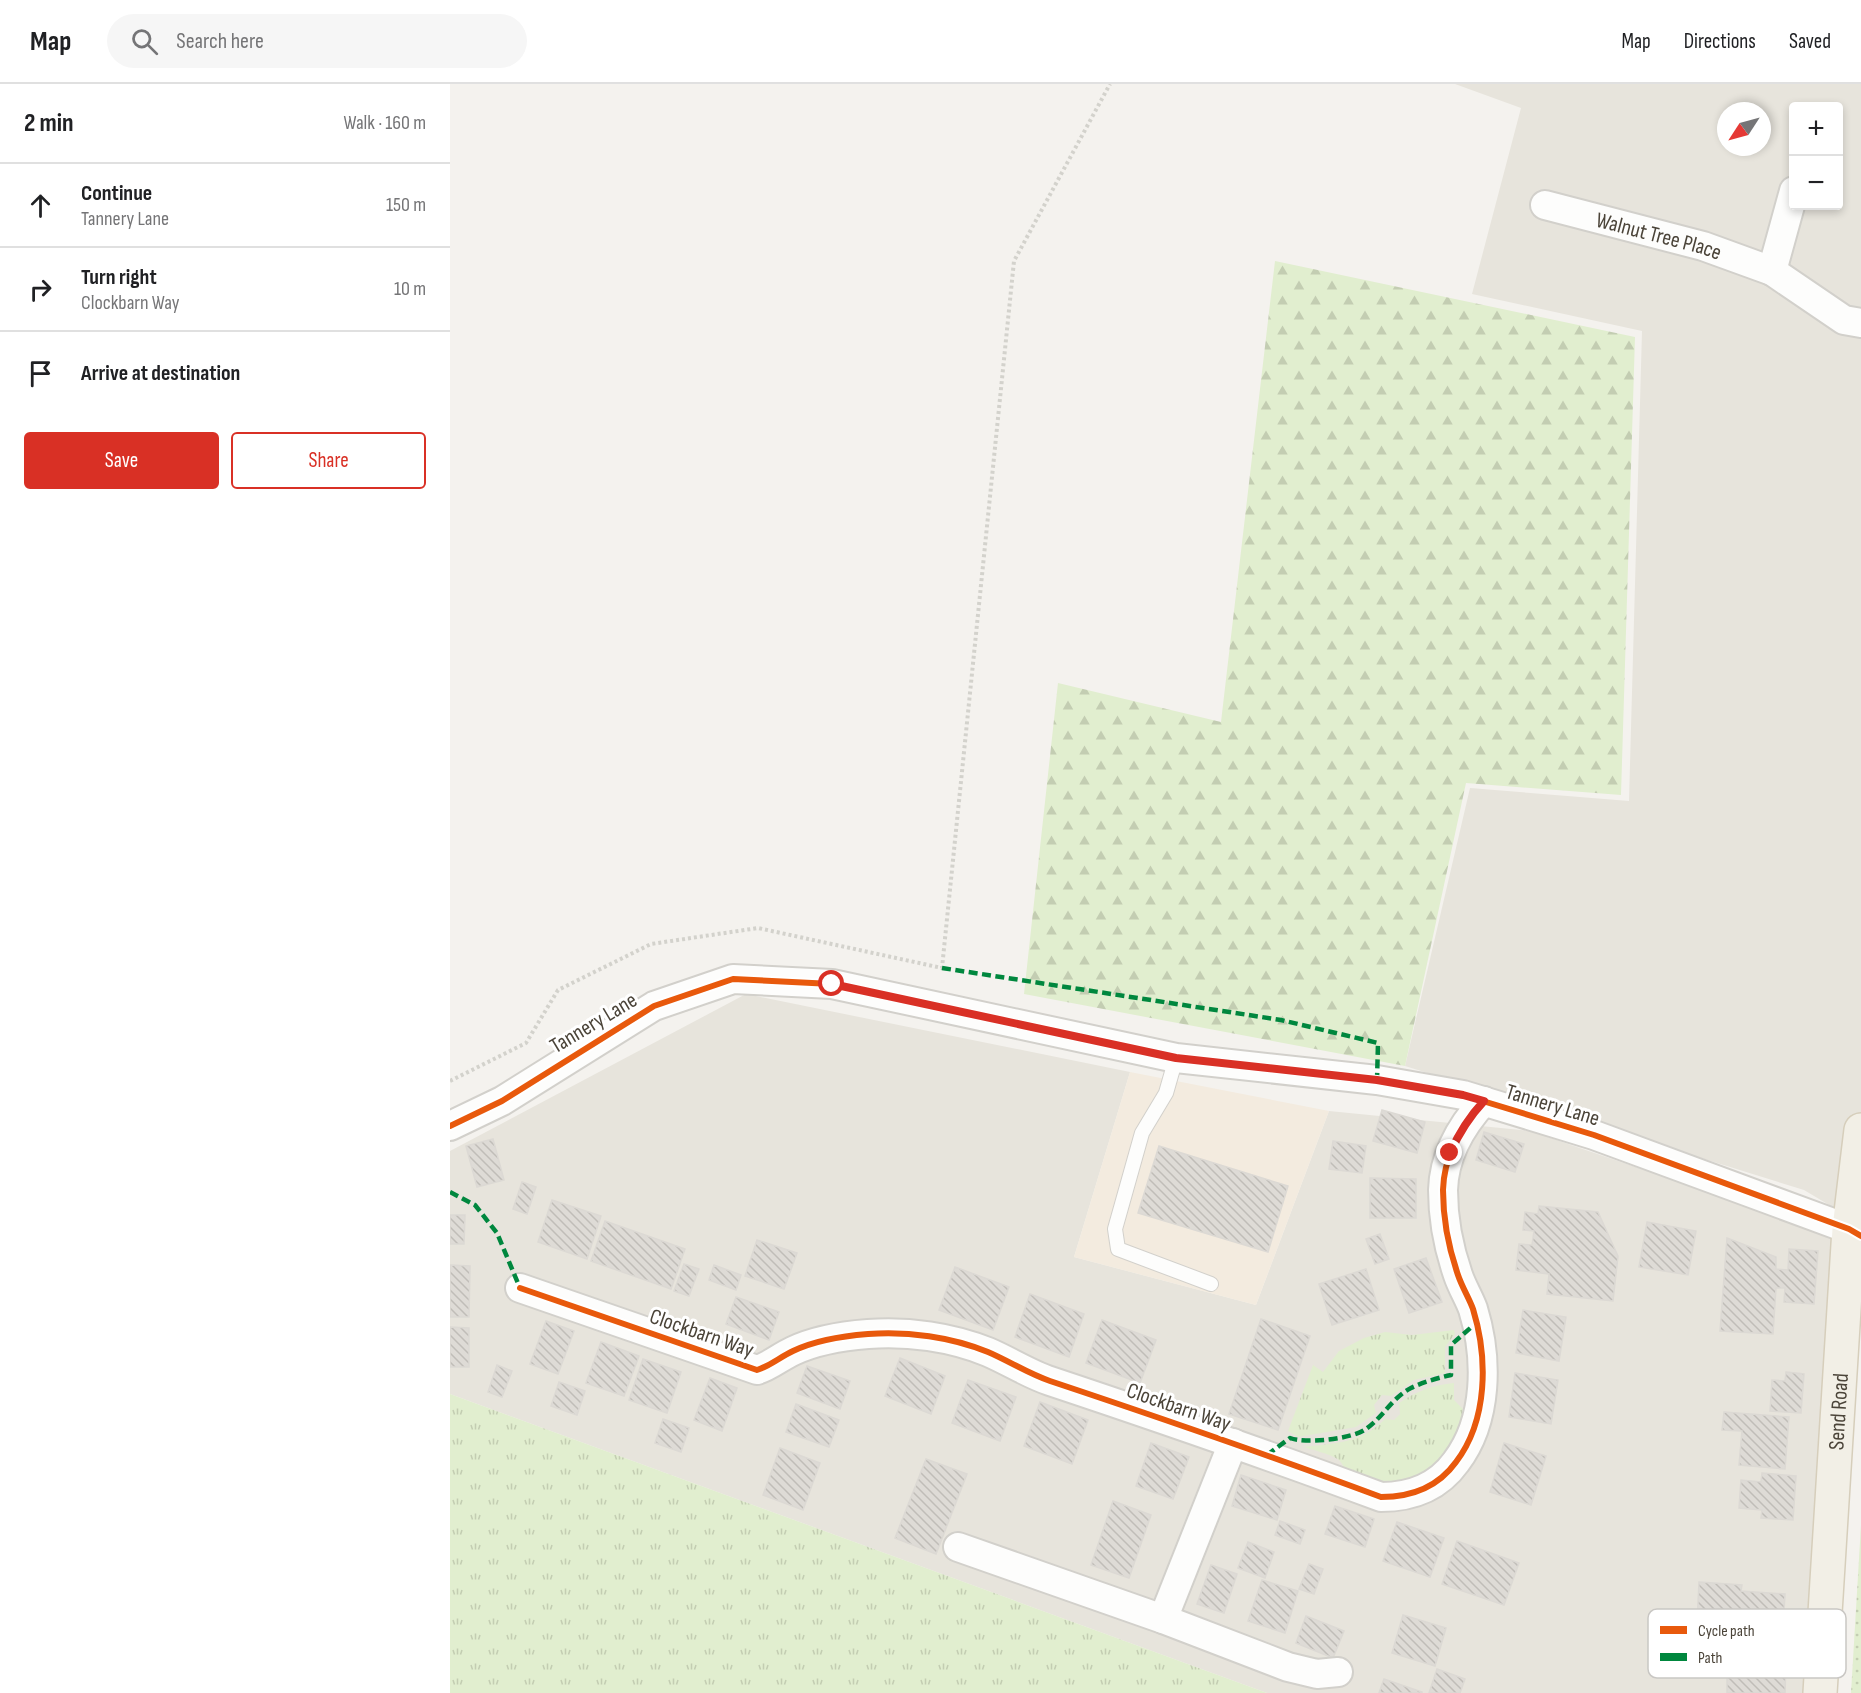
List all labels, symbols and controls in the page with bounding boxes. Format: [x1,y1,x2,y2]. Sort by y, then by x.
search box [107,14,527,68]
text: Map [30,25,71,58]
icon: search [128,25,161,58]
text: Search here [176,28,264,55]
text: Map [1621,29,1651,54]
text: Directions [1684,29,1756,54]
text: Saved [1789,29,1831,54]
north arrow [1717,102,1771,156]
map controls [1789,102,1843,210]
button: + [1789,102,1843,156]
text: 2 min [24,108,74,139]
text: Walk · 160 m [343,111,426,135]
button: − [1789,156,1843,210]
text: Continue [81,180,152,207]
icon: ahead [24,189,57,222]
text: 150 m [386,193,426,217]
text: Tannery Lane [81,207,169,231]
street label: Walnut Tree Place [1593,207,1725,267]
text: Turn right [81,264,157,291]
icon: right [24,273,57,306]
text: 10 m [394,277,426,301]
text: Clockbarn Way [81,291,180,315]
icon: arrive [24,357,57,390]
text: Arrive at destination [81,360,240,387]
button: Save [24,432,219,489]
button: Share [231,432,426,489]
route start [818,970,844,996]
street label: Tannery Lane [545,987,642,1060]
street label: Tannery Lane [1502,1078,1603,1133]
route end [1436,1139,1462,1165]
street label: Clockbarn Way [646,1303,758,1364]
street label: Send Road [1823,1372,1855,1451]
street label: Clockbarn Way [1123,1377,1235,1438]
legend [1648,1609,1846,1678]
text: Cycle path [1698,1622,1755,1641]
text: Path [1698,1649,1722,1668]

